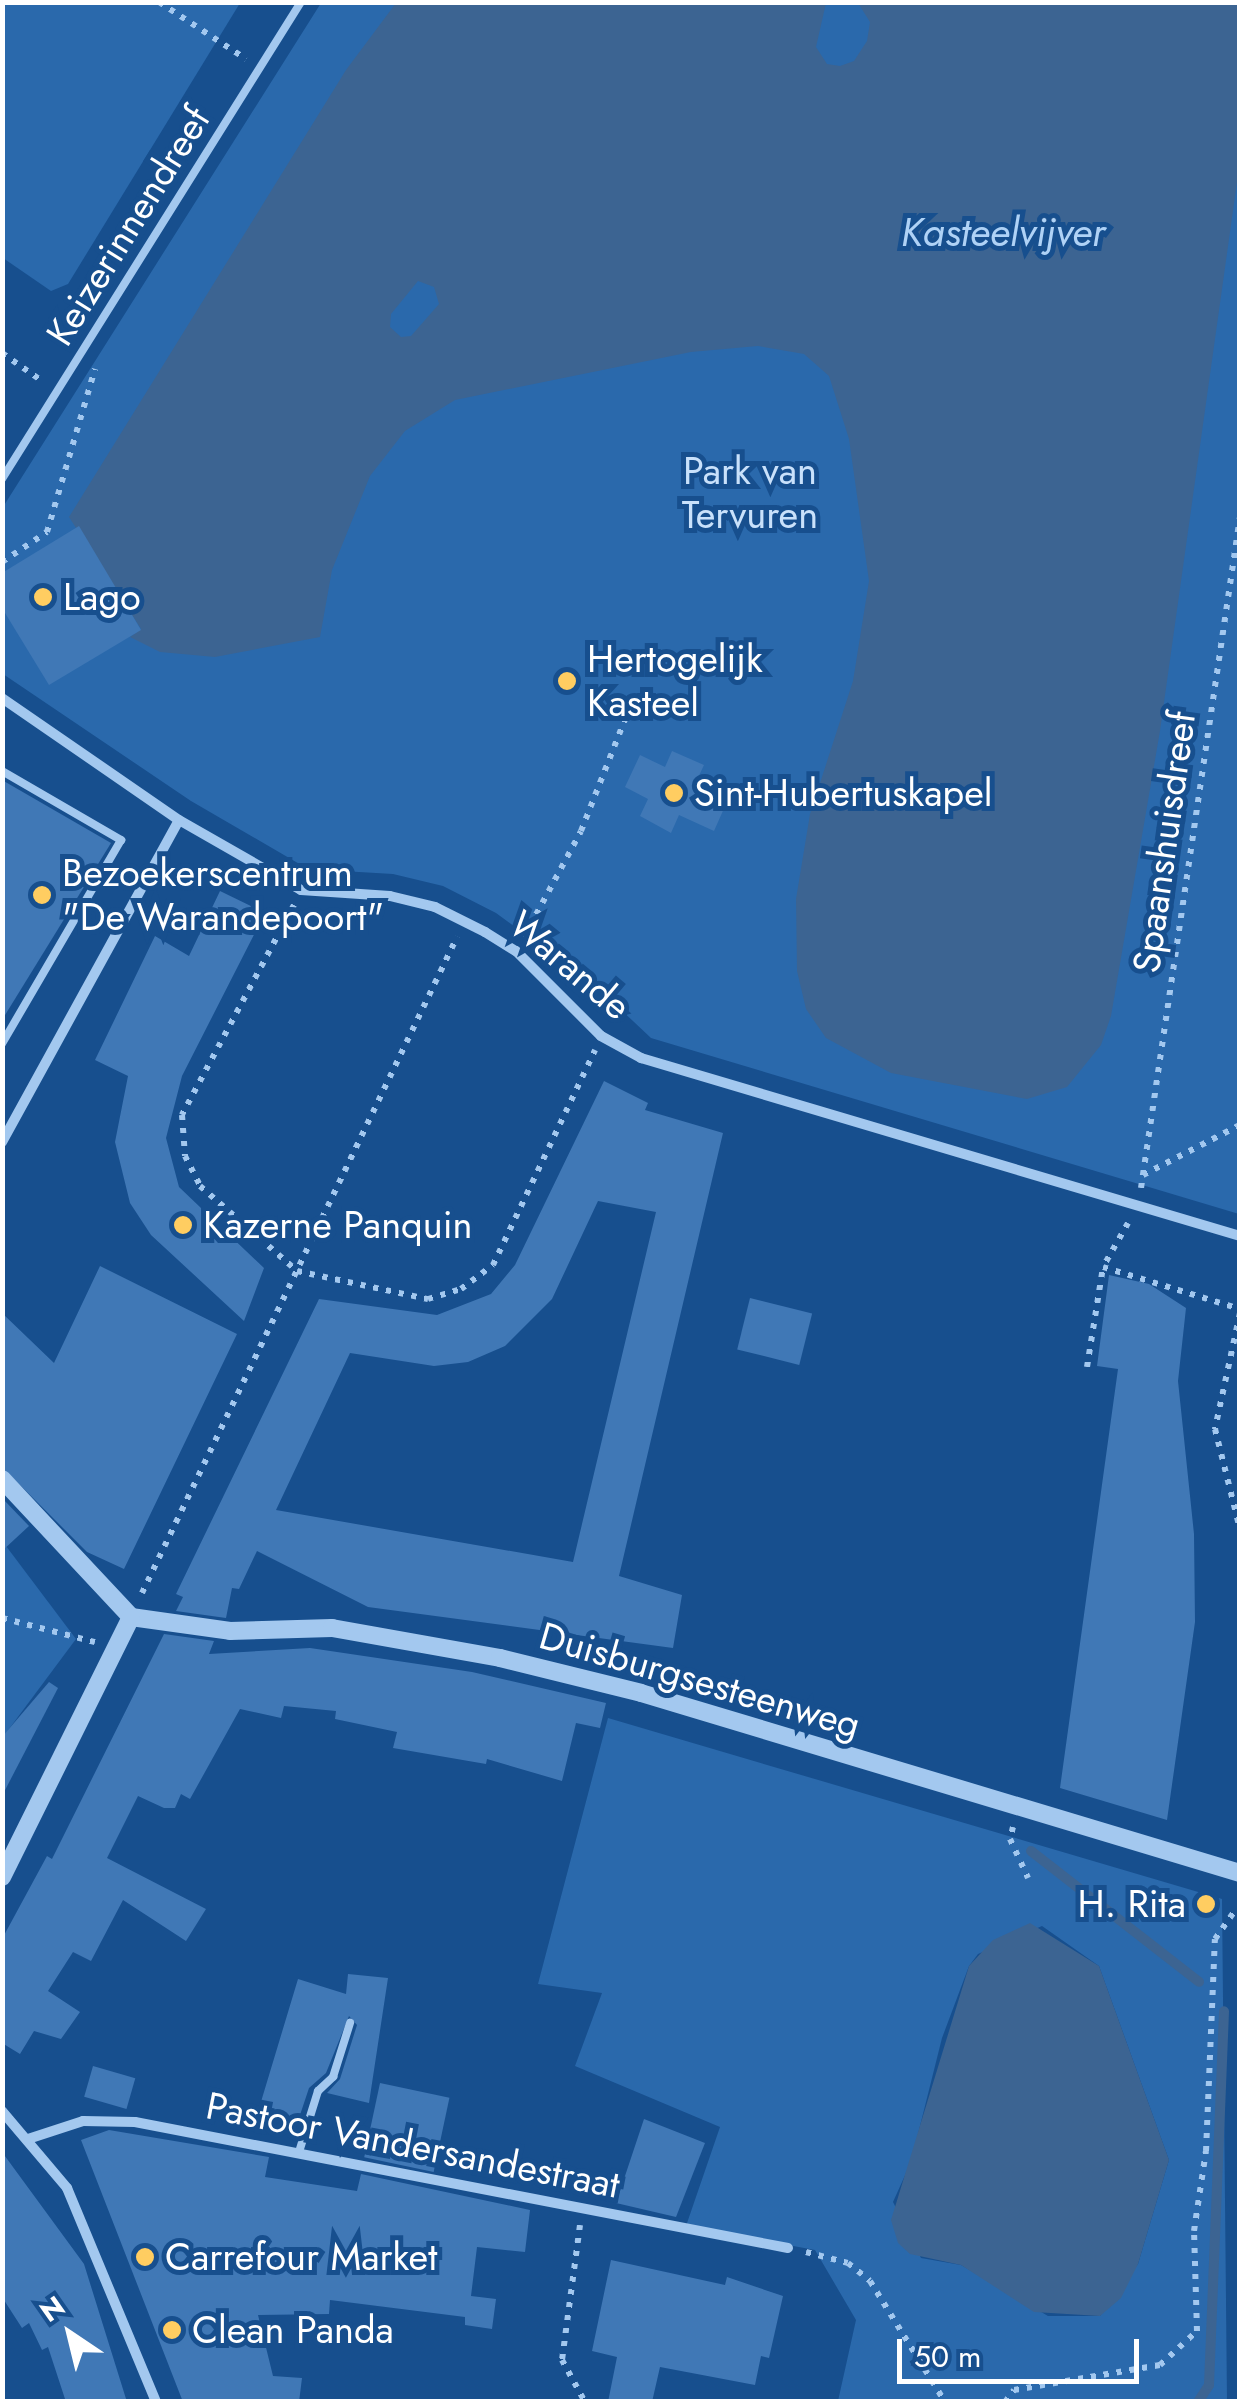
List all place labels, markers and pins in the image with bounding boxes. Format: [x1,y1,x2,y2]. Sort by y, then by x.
place label: Lago [63,574,141,620]
marker: Lago [32,586,54,608]
place label: Hertogelijk Kasteel [587,636,763,726]
marker: Hertogelijk Kasteel [556,670,578,692]
place label: Sint-Hubertuskapel [694,770,992,816]
marker: Sint-Hubertuskapel [663,782,685,804]
place label: Bezoekerscentrum "De Warandepoort" [62,850,384,939]
marker: Bezoekerscentrum "De Warandepoort" [31,884,53,906]
place label: Kazerne Panquin [203,1202,473,1248]
marker: Kazerne Panquin [172,1214,194,1236]
place label: H. Rita [1077,1881,1186,1927]
marker: H. Rita [1195,1893,1217,1915]
place label: Carrefour Market [165,2234,437,2280]
marker: Carrefour Market [134,2246,156,2268]
place label: Clean Panda [192,2307,394,2353]
marker: Clean Panda [161,2319,183,2341]

